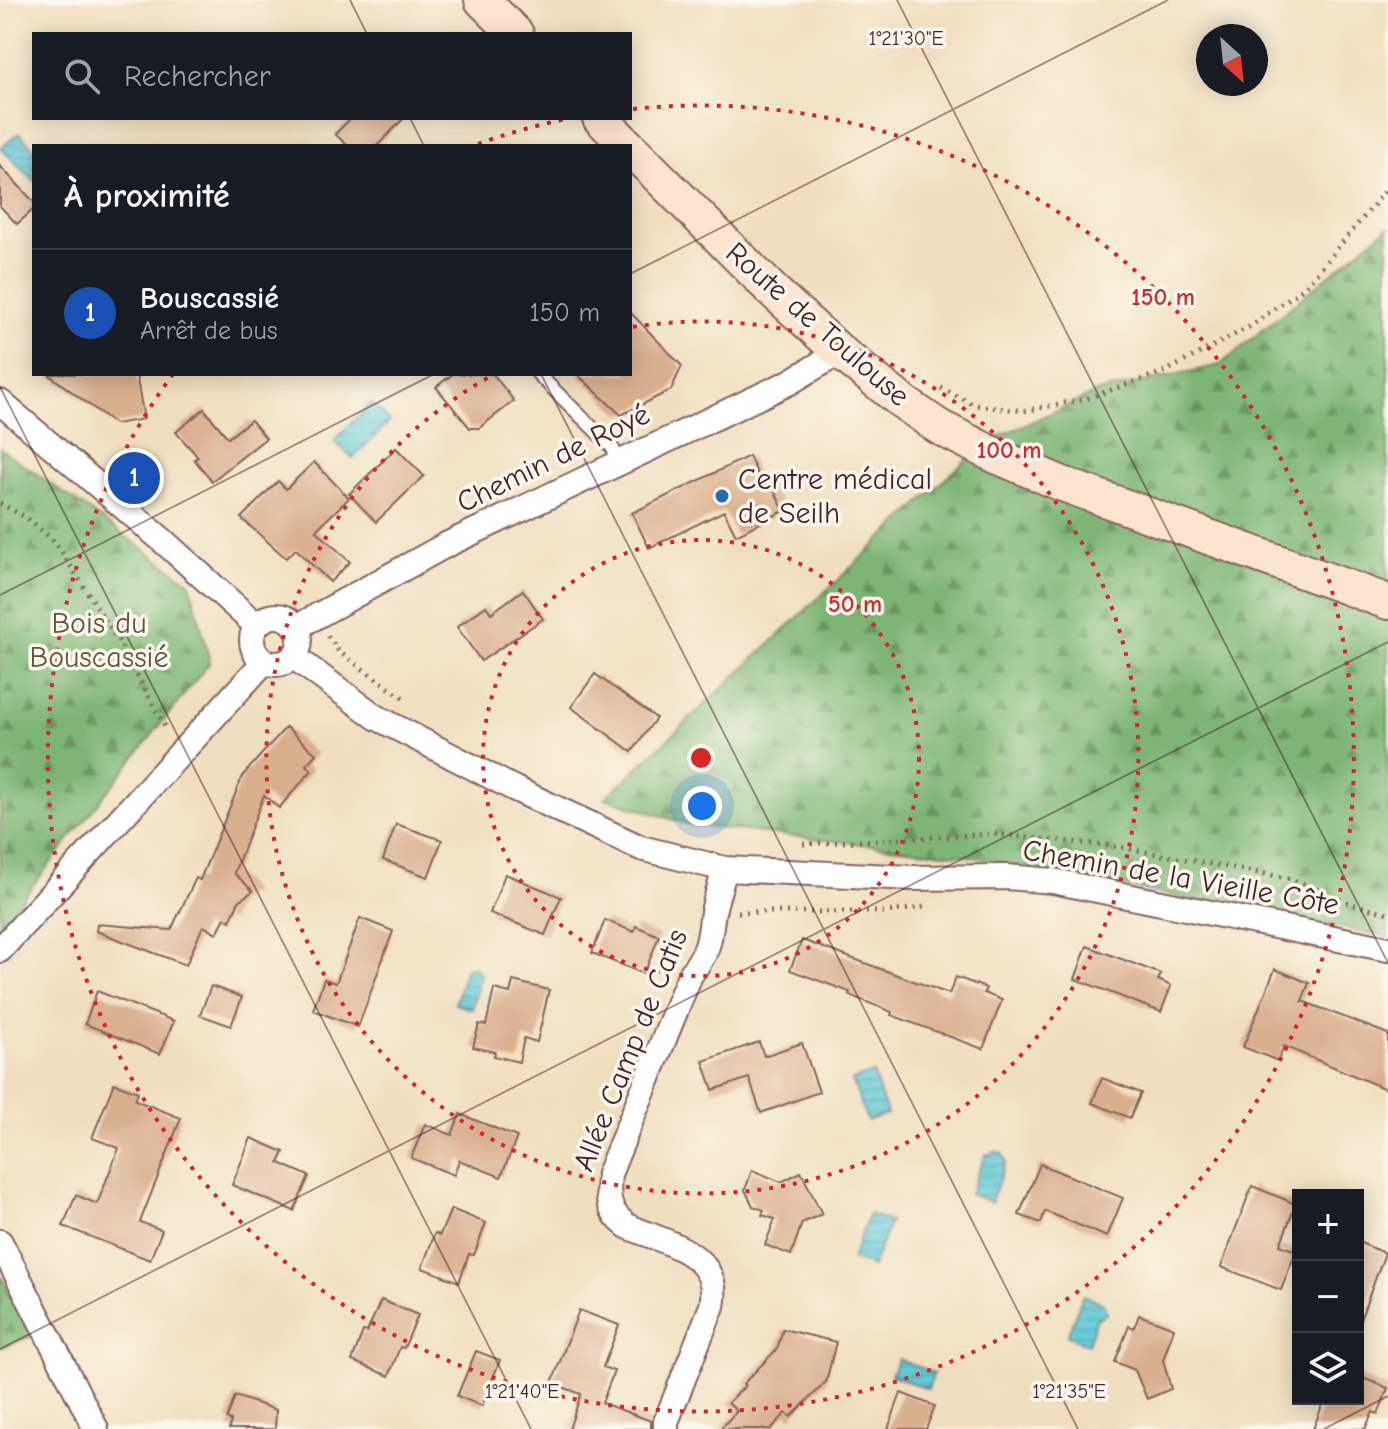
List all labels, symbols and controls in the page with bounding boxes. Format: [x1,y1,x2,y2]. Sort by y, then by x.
north arrow [1196,24,1268,96]
text: 1°21'30"E [868,27,944,50]
search box [32,32,632,120]
icon: search [60,54,104,98]
text: Rechercher [124,59,271,94]
text: À proximité [64,176,230,216]
street label: Route de Toulouse [719,235,917,414]
text: Bouscassié [140,281,279,316]
text: 150 m [1131,283,1195,311]
text: 1 [85,298,95,328]
text: 150 m [530,298,600,328]
text: Arrêt de bus [140,316,278,346]
street label: Chemin de Royé [451,397,655,520]
text: 100 m [977,436,1041,464]
pin: 1 [108,448,160,508]
place label: Centre médical de Seilh [738,462,932,531]
marker: Centre médical de Seilh [713,487,731,505]
text: 50 m [828,590,882,618]
park label: Bois du Bouscassié [30,606,168,675]
centre of rings [687,744,715,772]
your location [682,786,722,826]
street label: Chemin de la Vieille Côte [1020,832,1342,923]
street label: Allée Camp de Catis [566,924,695,1176]
map controls [1292,1189,1364,1405]
button: + [1292,1189,1364,1261]
button: − [1292,1261,1364,1333]
button: layers [1292,1333,1364,1405]
text: 1°21'40"E [485,1380,559,1403]
text: 1°21'35"E [1032,1380,1106,1403]

